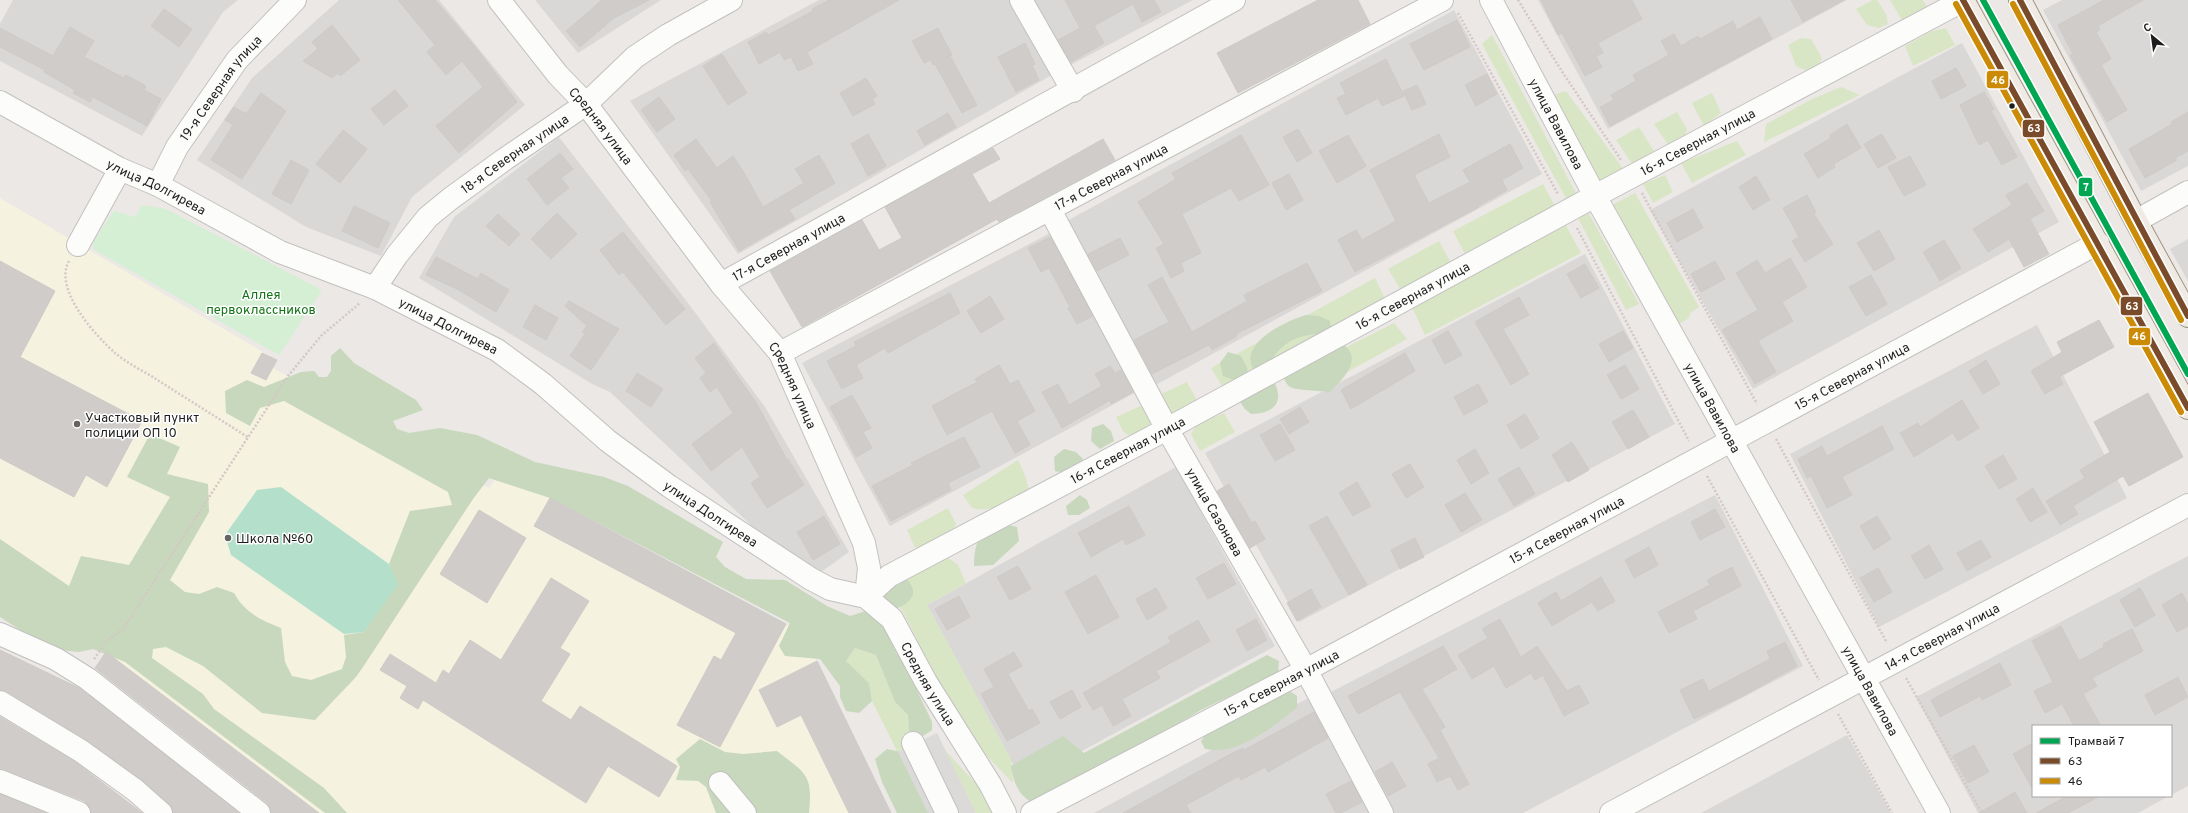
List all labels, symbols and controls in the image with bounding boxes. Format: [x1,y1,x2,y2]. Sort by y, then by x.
north arrow [2132,16,2172,56]
text: С [2141,20,2154,36]
street label: 19-я Северная улица [178,33,266,145]
line badge: 46 [1986,70,2009,89]
text: 46 [1991,74,2005,88]
street label: улица Вавилова [1524,76,1586,173]
street label: Средняя улица [564,85,635,169]
unlabelled marker [2007,101,2017,111]
street label: 16-я Северная улица [1638,106,1759,180]
street label: 18-я Северная улица [459,112,573,198]
line badge: 63 [2022,119,2045,138]
text: 63 [2027,122,2041,136]
street label: 17-я Северная улица [1052,142,1171,215]
street label: улица Долгирева [103,157,208,220]
line badge: 7 [2078,177,2093,197]
text: 7 [2083,181,2089,195]
street label: 17-я Северная улица [730,211,848,286]
street label: 16-я Северная улица [1353,260,1473,335]
park label: Аллея первоклассников [206,288,316,319]
street label: улица Долгирева [395,295,500,359]
line badge: 63 [2120,296,2143,316]
text: 63 [2125,300,2139,314]
line badge: 46 [2128,327,2151,346]
text: 46 [2132,330,2146,344]
street label: Средняя улица [764,339,818,432]
street label: 15-я Северная улица [1792,340,1913,415]
street label: улица Вавилова [1680,361,1743,456]
place label: Участковый пункт полиции ОП 10 [85,411,199,442]
street label: 16-я Северная улица [1068,415,1189,489]
marker: Участковый пункт полиции ОП 10 [72,419,82,429]
street label: улица Сазонова [1181,466,1245,560]
street label: улица Долгирева [660,479,760,552]
street label: 15-я Северная улица [1507,494,1628,569]
place label: Школа №60 [236,532,313,548]
marker: Школа №60 [223,533,233,543]
street label: 14-я Северная улица [1883,601,2003,675]
street label: Средняя улица [896,640,957,729]
street label: улица Вавилова [1837,644,1900,739]
street label: 15-я Северная улица [1222,648,1342,721]
legend [2032,725,2172,797]
text: Трамвай 7 [2068,734,2124,750]
text: 63 [2068,754,2082,770]
text: 46 [2068,774,2083,790]

